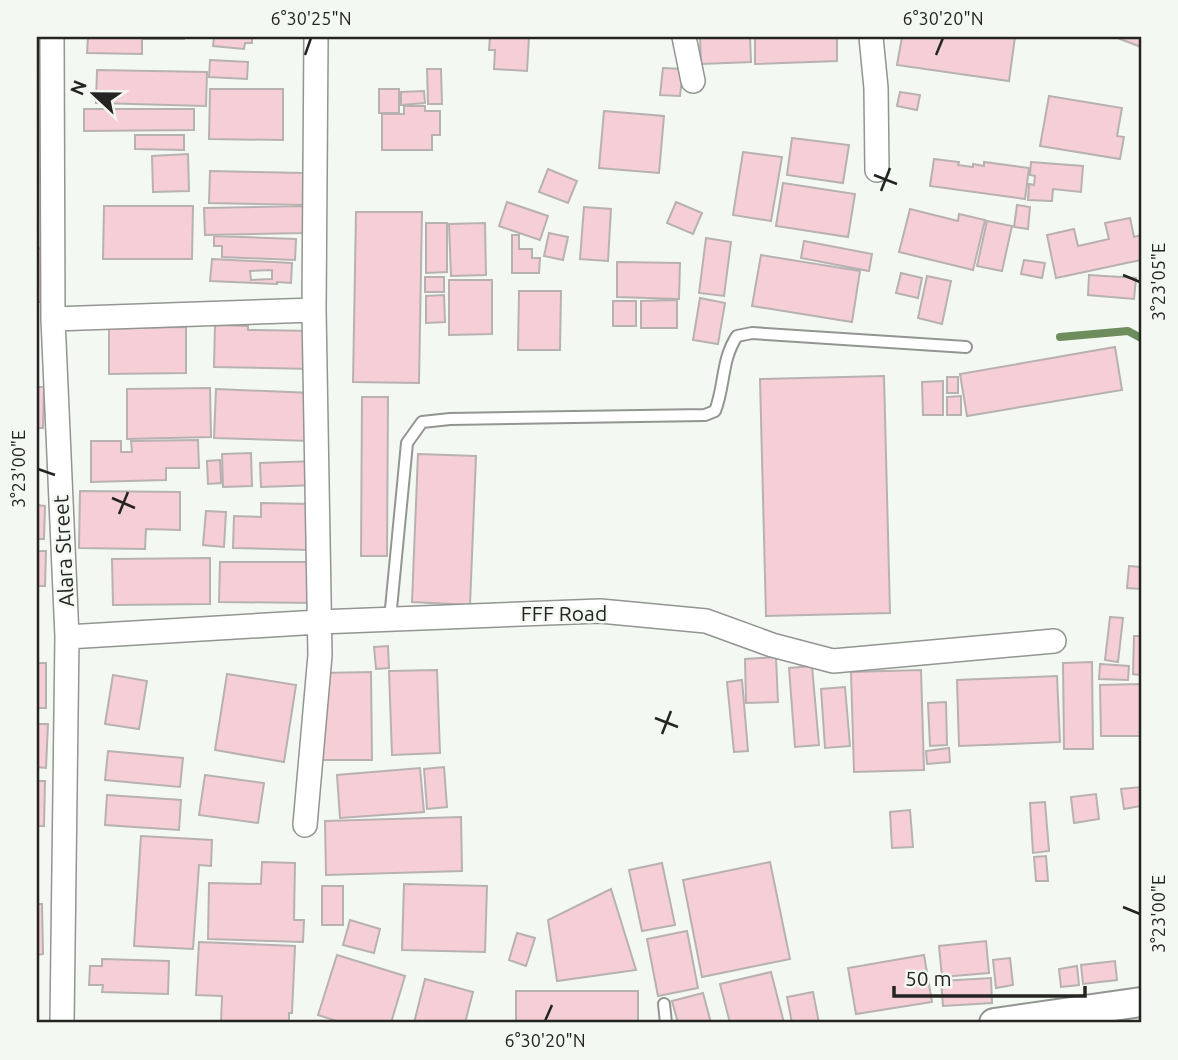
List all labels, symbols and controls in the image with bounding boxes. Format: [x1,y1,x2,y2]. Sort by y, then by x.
text: 6°30'25"N [271,8,351,28]
text: 6°30'20"N [903,8,983,28]
north arrow [60,60,130,130]
text: N [65,77,91,98]
text: 3°23'05"E [1148,243,1168,321]
text: 3°23'00"E [8,430,28,508]
street label: Alara Street [48,494,78,608]
street label: FFF Road [521,601,607,625]
text: 3°23'00"E [1148,875,1168,953]
scale bar [894,955,1085,999]
text: 50 m [905,966,952,990]
text: 6°30'20"N [505,1030,585,1050]

